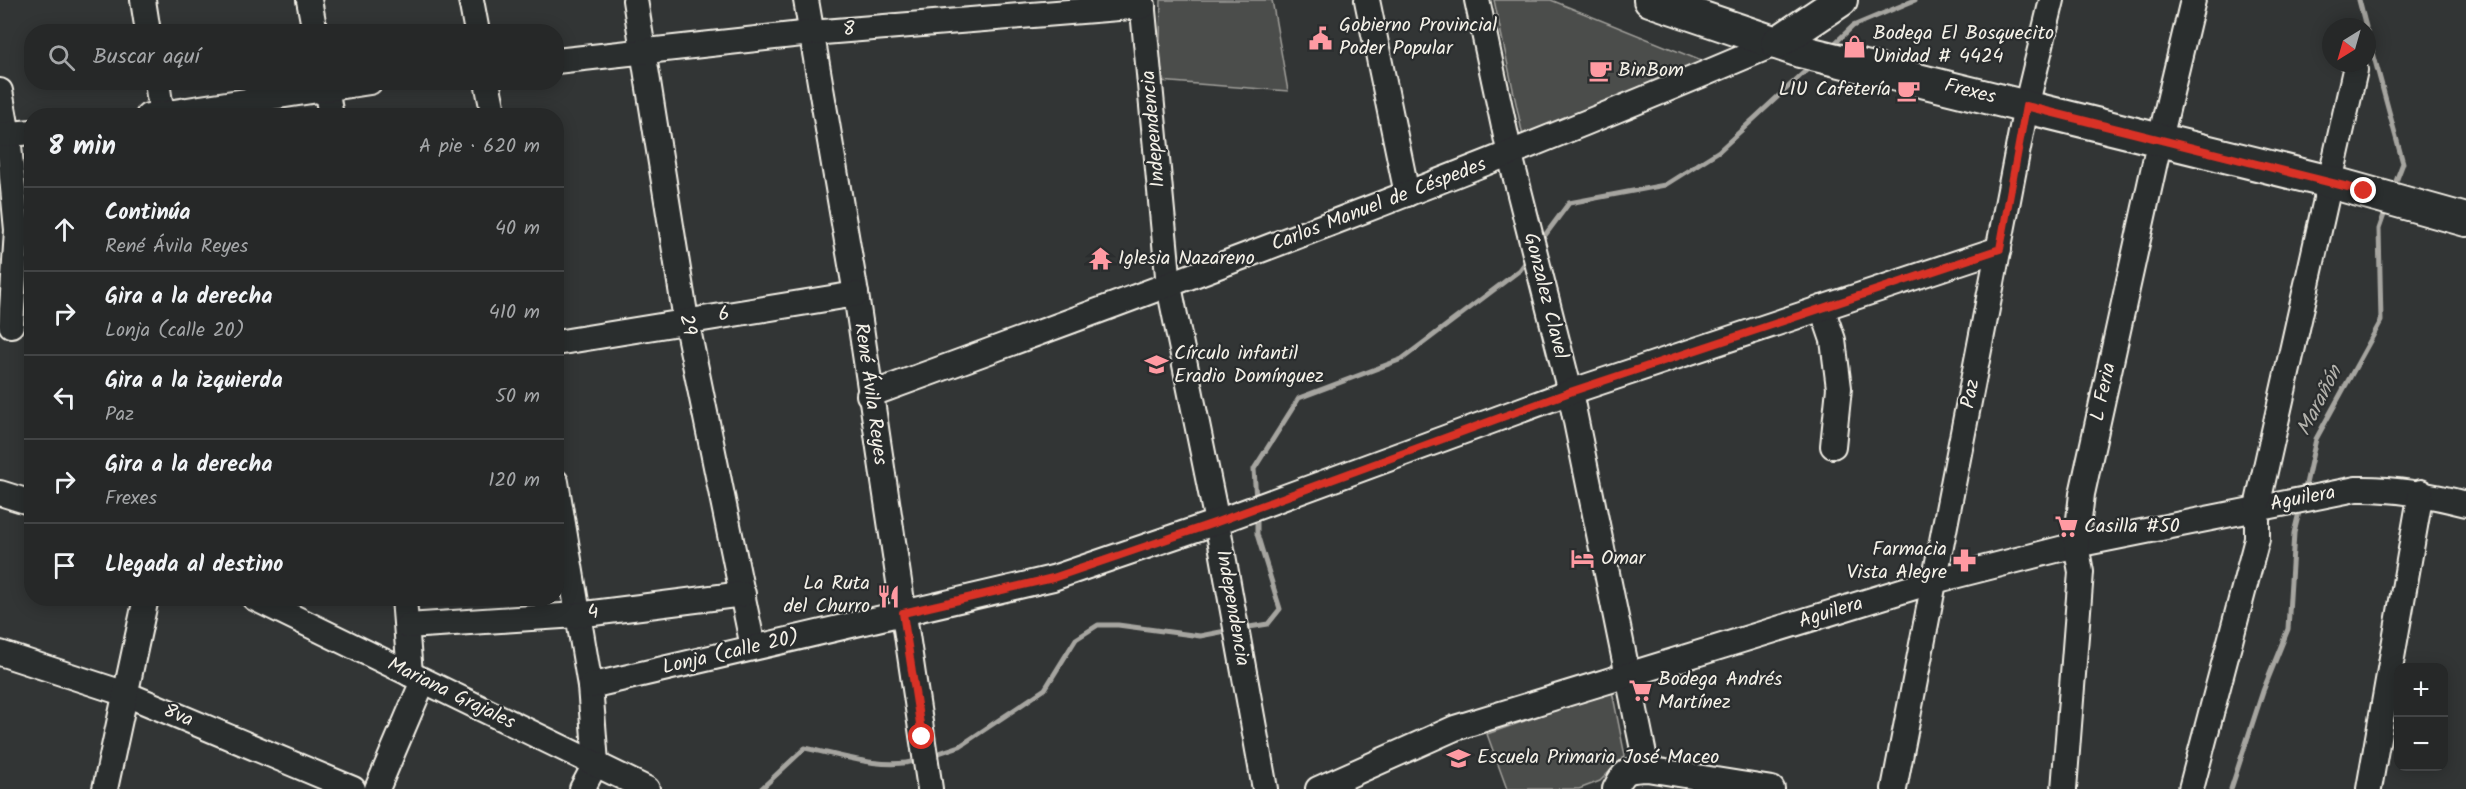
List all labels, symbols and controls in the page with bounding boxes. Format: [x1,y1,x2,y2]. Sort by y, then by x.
place label: Gobierno Provincial Poder Popular [1339,10,1497,65]
street label: 8 [842,13,857,46]
place label: Bodega El Bosquecito Unidad # 4424 [1873,18,2054,73]
north arrow [2322,18,2376,72]
search box [24,24,564,90]
public building icon: Gobierno Provincial Poder Popular [1308,25,1334,51]
shop icon: Bodega El Bosquecito Unidad # 4424 [1842,33,1868,59]
text: Buscar aquí [93,40,200,75]
icon: search [45,41,78,74]
place label: BinBom [1618,55,1684,87]
cafe icon: BinBom [1587,58,1613,84]
street label: Independencia [1133,69,1175,189]
street label: Frexes [1941,70,2000,114]
place label: LIU Cafetería [1779,74,1891,106]
cafe icon: LIU Cafetería [1896,77,1922,103]
text: 8 min [48,126,116,168]
text: A pie · 620 m [419,131,540,163]
street label: Carlos Manuel de Céspedes [1267,149,1492,261]
route end [2350,177,2376,203]
text: Continúa [105,196,190,231]
icon: ahead [48,213,81,246]
text: 40 m [495,213,540,245]
street label: Gonzalez Clavel [1514,229,1576,363]
text: René Ávila Reyes [105,231,248,263]
place label: Iglesia Nazareno [1118,243,1255,275]
temple icon: Iglesia Nazareno [1087,246,1113,272]
text: Gira a la derecha [105,280,272,315]
icon: right [48,297,81,330]
text: 410 m [489,297,540,329]
street label: 6 [716,298,732,332]
street label: 29 [669,311,705,339]
text: Lonja (calle 20) [105,315,245,347]
street label: René Ávila Reyes [844,321,896,468]
place label: Círculo infantil Eradio Domínguez [1174,338,1324,393]
school or university icon: Círculo infantil Eradio Domínguez [1143,352,1169,378]
water label: Marañón [2288,358,2353,442]
street label: L Feria [2082,360,2126,424]
text: Gira a la izquierda [105,364,283,399]
street label: Paz [1953,377,1990,411]
icon: left [48,381,81,414]
text: 50 m [495,381,540,413]
text: Paz [105,399,134,431]
text: Gira a la derecha [105,448,272,483]
icon: right [48,465,81,498]
text: 120 m [488,465,540,497]
street label: Aguilera [2268,477,2338,521]
text: Frexes [105,483,157,515]
place label: Casilla #50 [2084,511,2180,543]
supermarket icon: Casilla #50 [2053,514,2079,540]
place label: Farmacia Vista Alegre [1847,534,1947,589]
place label: Omar [1601,543,1647,575]
hotel icon: Omar [1570,546,1596,572]
street label: Independencia [1206,547,1258,669]
text: Llegada al destino [105,548,283,583]
pharmacy icon: Farmacia Vista Alegre [1952,548,1978,574]
icon: arrive [48,549,81,582]
place label: La Ruta del Churro [783,568,870,623]
restaurant icon: La Ruta del Churro [875,583,901,609]
street label: Aguilera [1795,588,1867,638]
street label: 4 [586,596,600,630]
street label: Lonja (calle 20) [659,622,803,684]
street label: Mariana Grajales [381,649,521,739]
map controls [2394,663,2448,771]
button: + [2394,663,2448,717]
place label: Bodega Andrés Martínez [1658,664,1783,719]
supermarket icon: Bodega Andrés Martínez [1627,678,1653,704]
street label: 8va [158,695,198,737]
button: − [2394,717,2448,771]
route start [908,723,934,749]
place label: Escuela Primaria José Maceo [1477,742,1719,774]
school or university icon: Escuela Primaria José Maceo [1446,745,1472,771]

